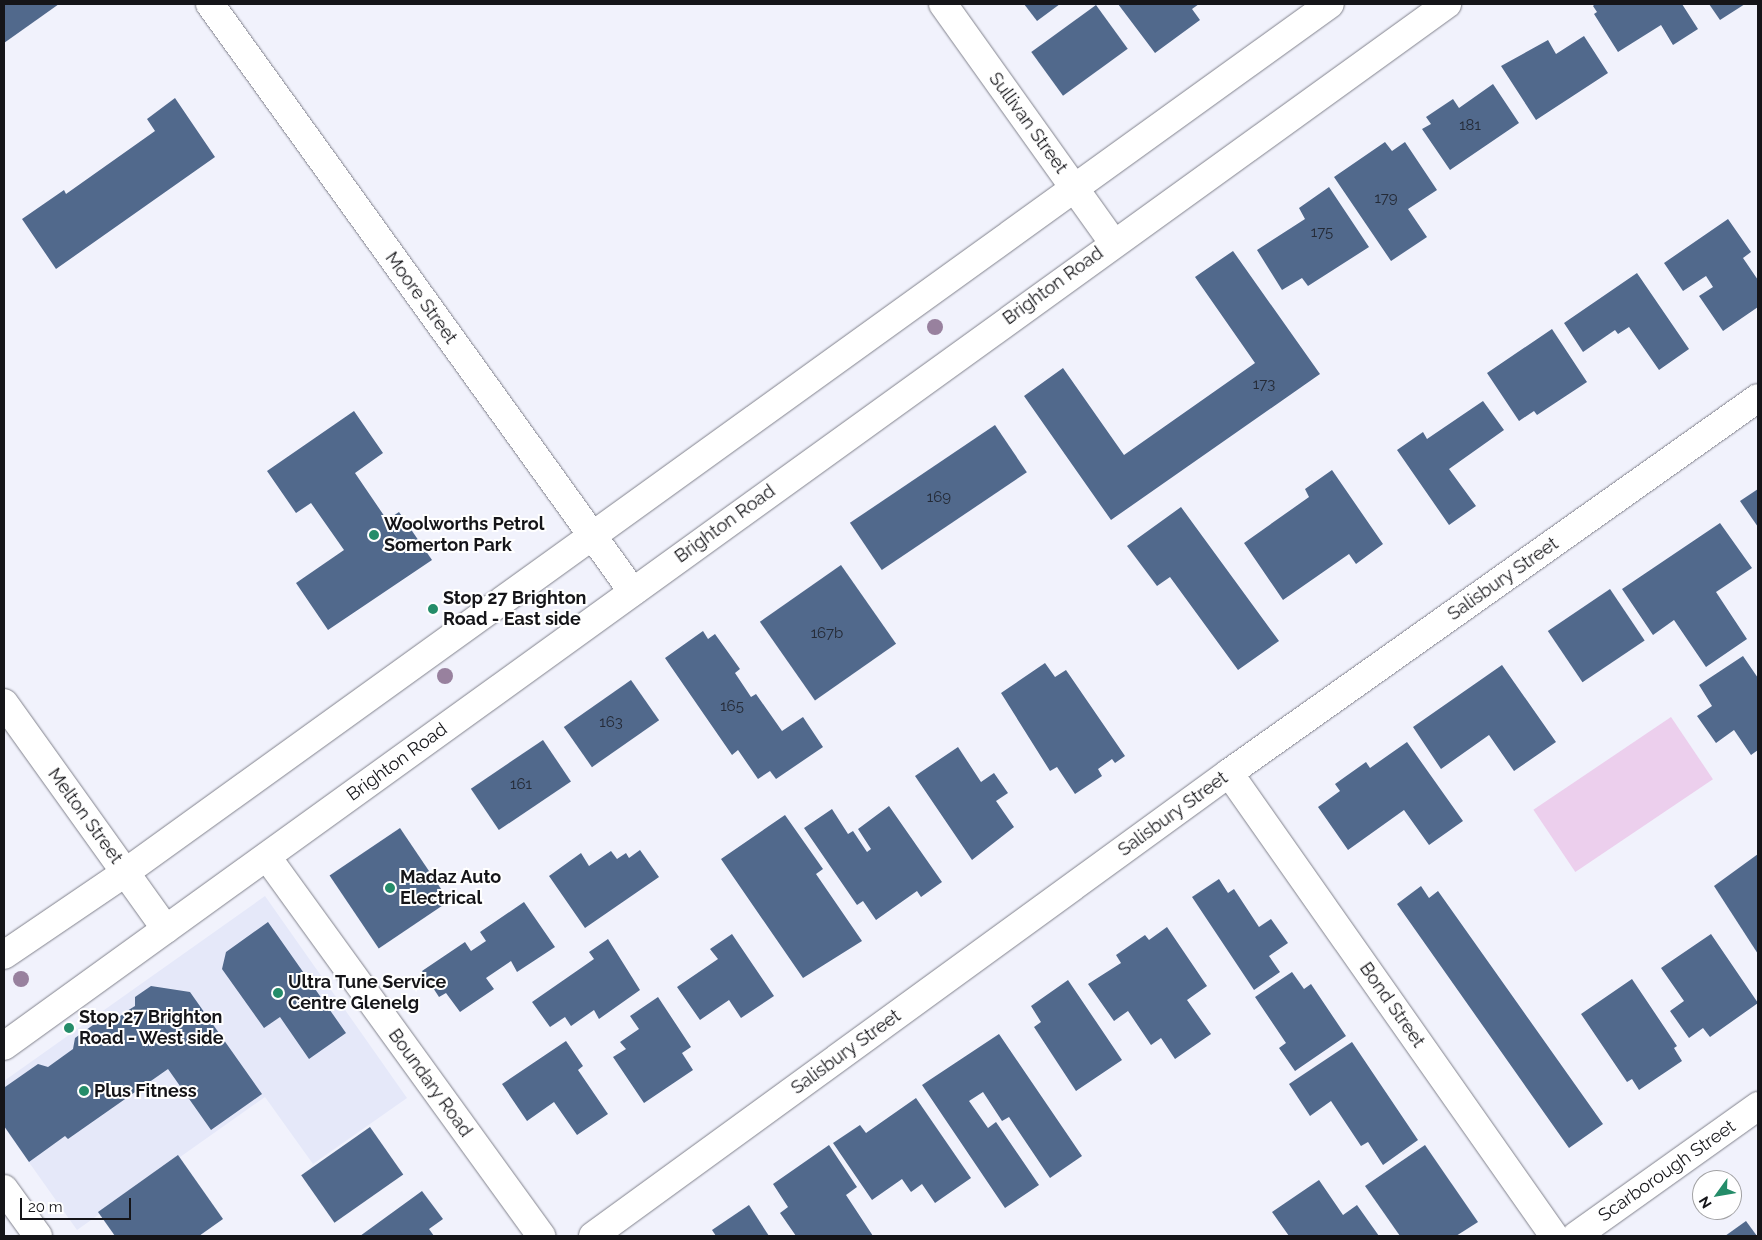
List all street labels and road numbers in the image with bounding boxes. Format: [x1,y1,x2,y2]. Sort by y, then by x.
street label: Sullivan Street [984,68,1072,178]
street label: Brighton Road [999,242,1107,330]
street label: Moore Street [380,248,462,348]
street label: Brighton Road [671,480,779,568]
street label: Salisbury Street [1443,533,1563,625]
street label: Brighton Road [343,718,451,806]
street label: Melton Street [43,764,127,868]
street label: Salisbury Street [1114,767,1232,861]
street label: Bond Street [1355,958,1429,1052]
street label: Salisbury Street [787,1005,905,1099]
street label: Boundary Road [383,1025,477,1141]
street label: Scarborough Street [1594,1116,1740,1226]

